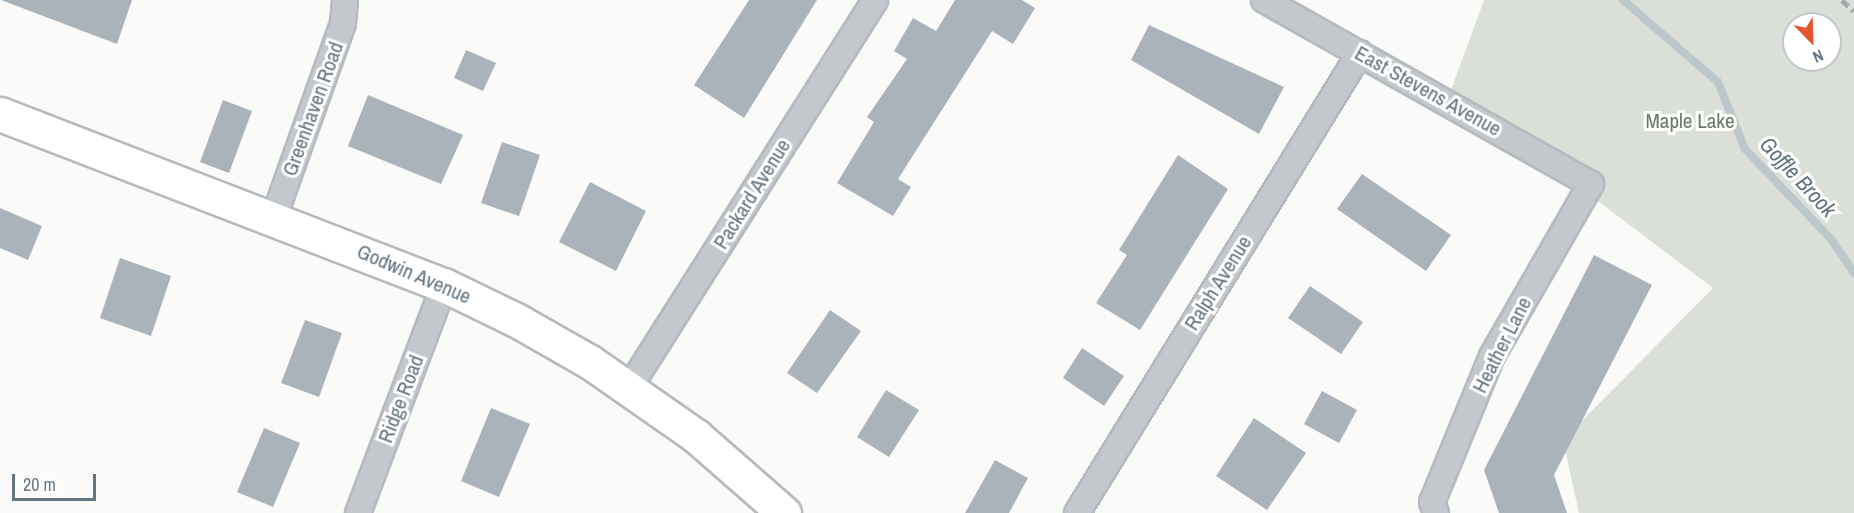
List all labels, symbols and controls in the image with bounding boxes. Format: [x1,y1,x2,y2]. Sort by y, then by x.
north arrow [1782,12,1842,72]
street label: Greenhaven Road [277,39,349,179]
street label: East Stevens Avenue [1350,40,1506,142]
text: N [1810,45,1827,69]
park label: Maple Lake [1645,108,1735,134]
water label: Goffle Brook [1754,131,1842,223]
street label: Packard Avenue [708,134,796,254]
street label: Ralph Avenue [1179,231,1257,335]
street label: Godwin Avenue [353,239,475,309]
street label: Heather Lane [1467,293,1537,397]
street label: Ridge Road [373,352,429,446]
scale bar [15,462,99,500]
text: 20 m [23,472,56,497]

